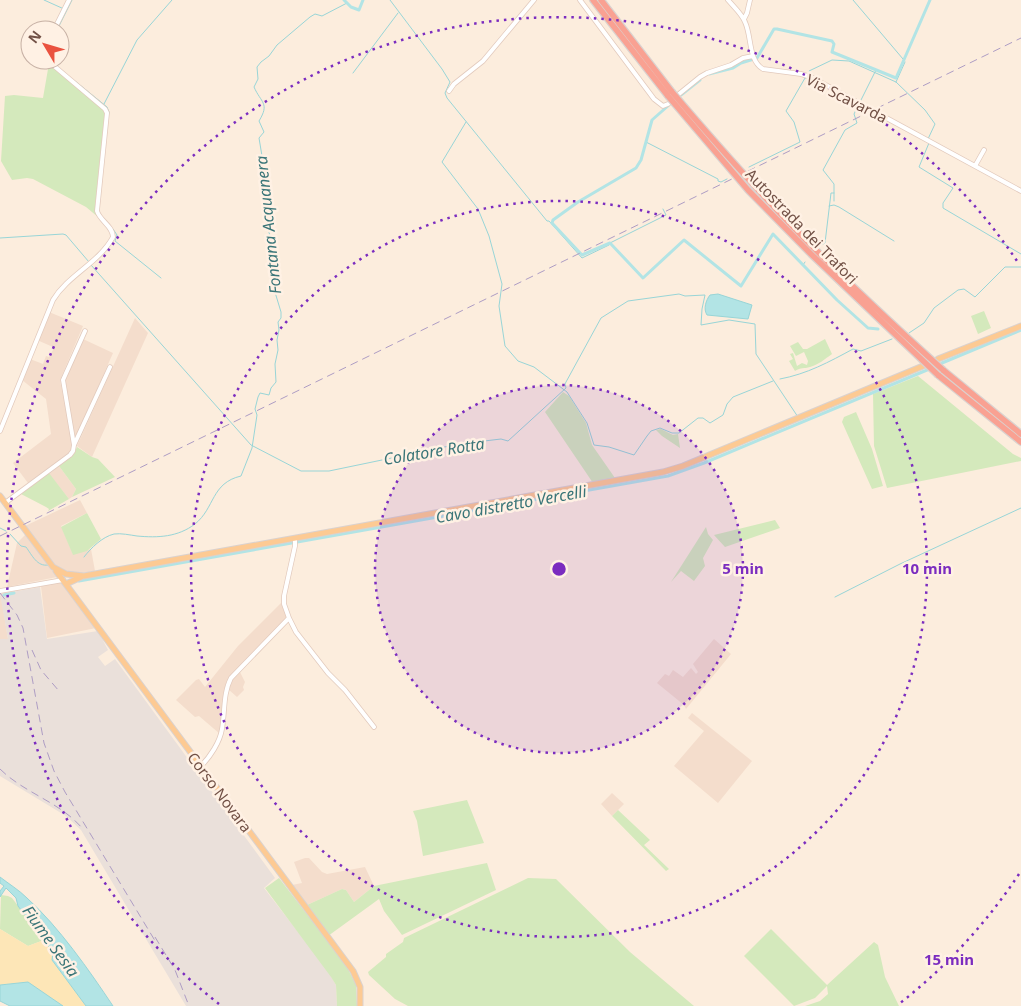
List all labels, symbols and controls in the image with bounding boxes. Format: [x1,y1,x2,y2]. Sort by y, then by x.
north arrow [20,20,70,70]
text: N [23,26,45,47]
street label: Via Scavarda [803,69,891,127]
water label: Fontana Acquanera [250,155,286,295]
street label: Autostrada dei Trafori [742,164,862,288]
water label: Colatore Rotta [382,432,486,470]
water label: Cavo distretto Vercelli [434,480,589,528]
text: 5 min [722,558,764,578]
text: 10 min [902,558,952,578]
centre of rings [550,560,568,578]
street label: Corso Novara [183,748,257,836]
water label: Fiume Sesia [18,901,84,981]
text: 15 min [924,949,974,969]

